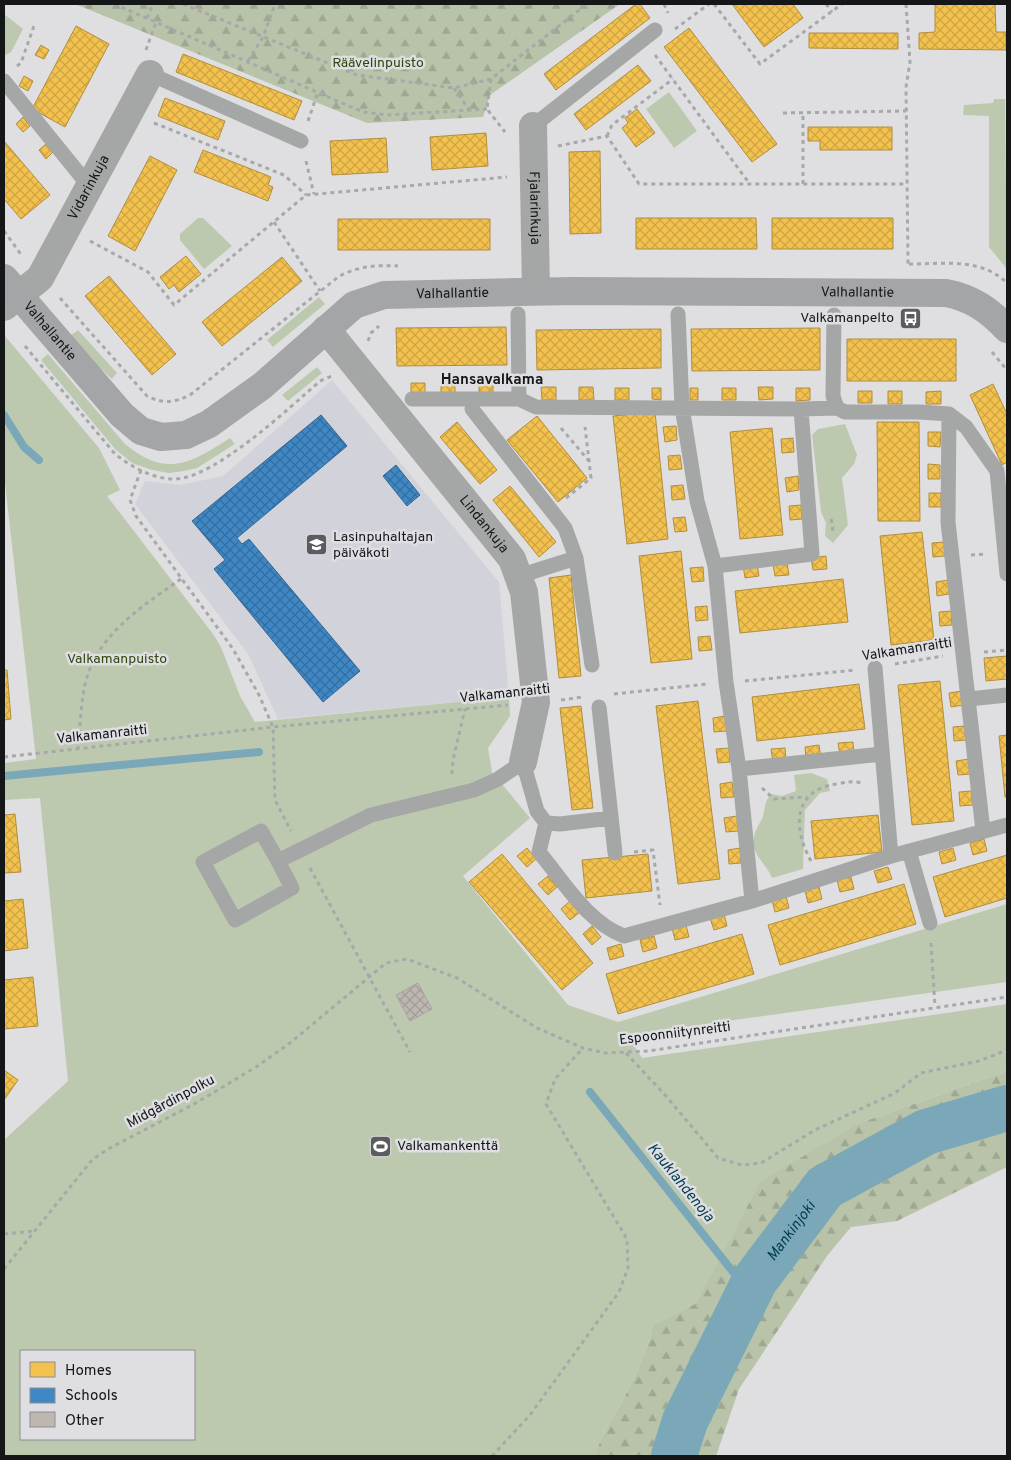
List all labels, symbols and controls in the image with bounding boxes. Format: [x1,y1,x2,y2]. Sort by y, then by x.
park label: Räävelinpuisto [332,55,424,72]
street label: Vidarinkuja [64,152,113,223]
street label: Fjalarinkuja [525,171,544,245]
street label: Valhallantie [416,284,489,303]
street label: Valhallantie [821,284,894,301]
street label: Valhallantie [19,298,80,364]
bus stop icon: Valkamanpelto [898,306,922,330]
place label: Valkamanpelto [800,310,894,327]
district label: Hansavalkama [441,371,543,390]
street label: Lindankuja [455,492,512,556]
place label: Lasinpuhaltajan päiväkoti [333,529,433,562]
school or university icon: Lasinpuhaltajan päiväkoti [305,533,329,557]
street label: Valkamanraitti [861,634,953,666]
park label: Valkamanpuisto [67,651,167,668]
street label: Valkamanraitti [459,681,551,707]
street label: Valkamanraitti [56,722,148,748]
street label: Espoonniitynreitti [618,1019,732,1049]
street label: Midgårdinpolku [124,1072,218,1132]
sports icon: Valkamankenttä [369,1134,393,1158]
place label: Valkamankenttä [397,1138,498,1155]
water label: Kauklahdenoja [642,1140,718,1226]
water label: Mankinjoki [763,1197,821,1265]
legend [20,1350,195,1440]
text: Homes [65,1362,112,1381]
text: Schools [65,1387,118,1406]
text: Other [65,1412,104,1431]

